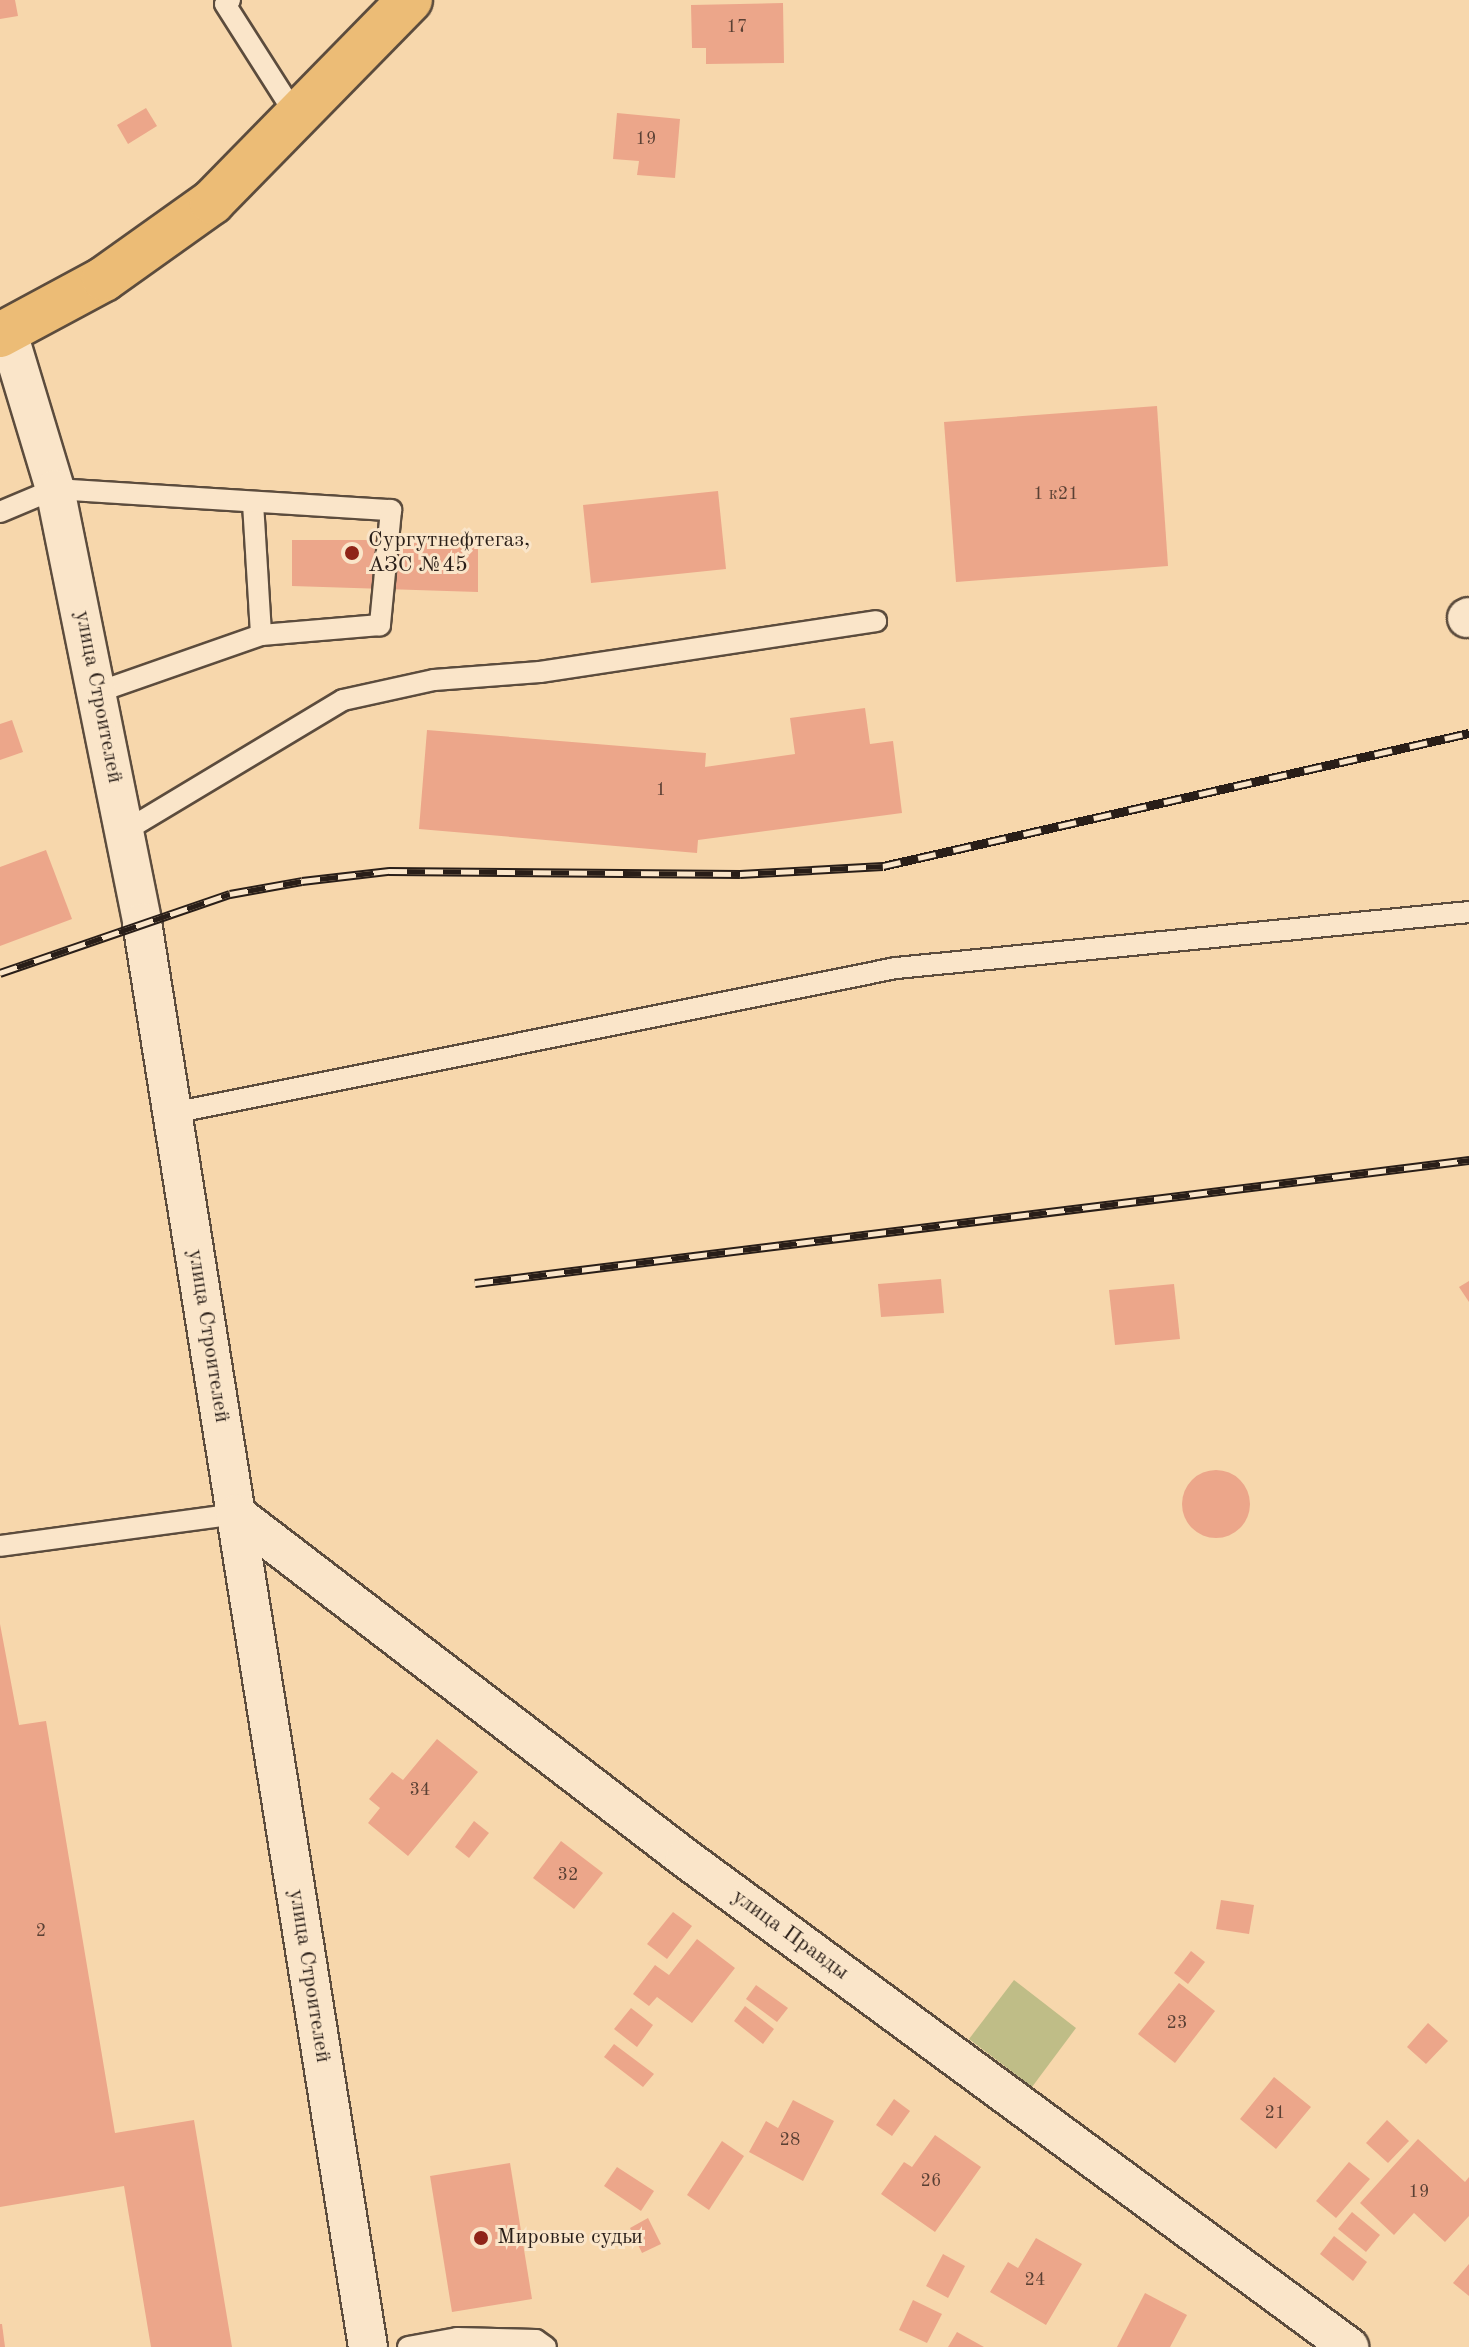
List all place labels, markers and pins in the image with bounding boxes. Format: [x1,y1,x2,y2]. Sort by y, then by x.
place label: Сургутнефтегаз, АЗС №45 [368,527,530,578]
marker: Сургутнефтегаз, АЗС №45 [343,544,361,562]
place label: Мировые судьи [497,2225,643,2251]
marker: Мировые судьи [472,2229,490,2247]

